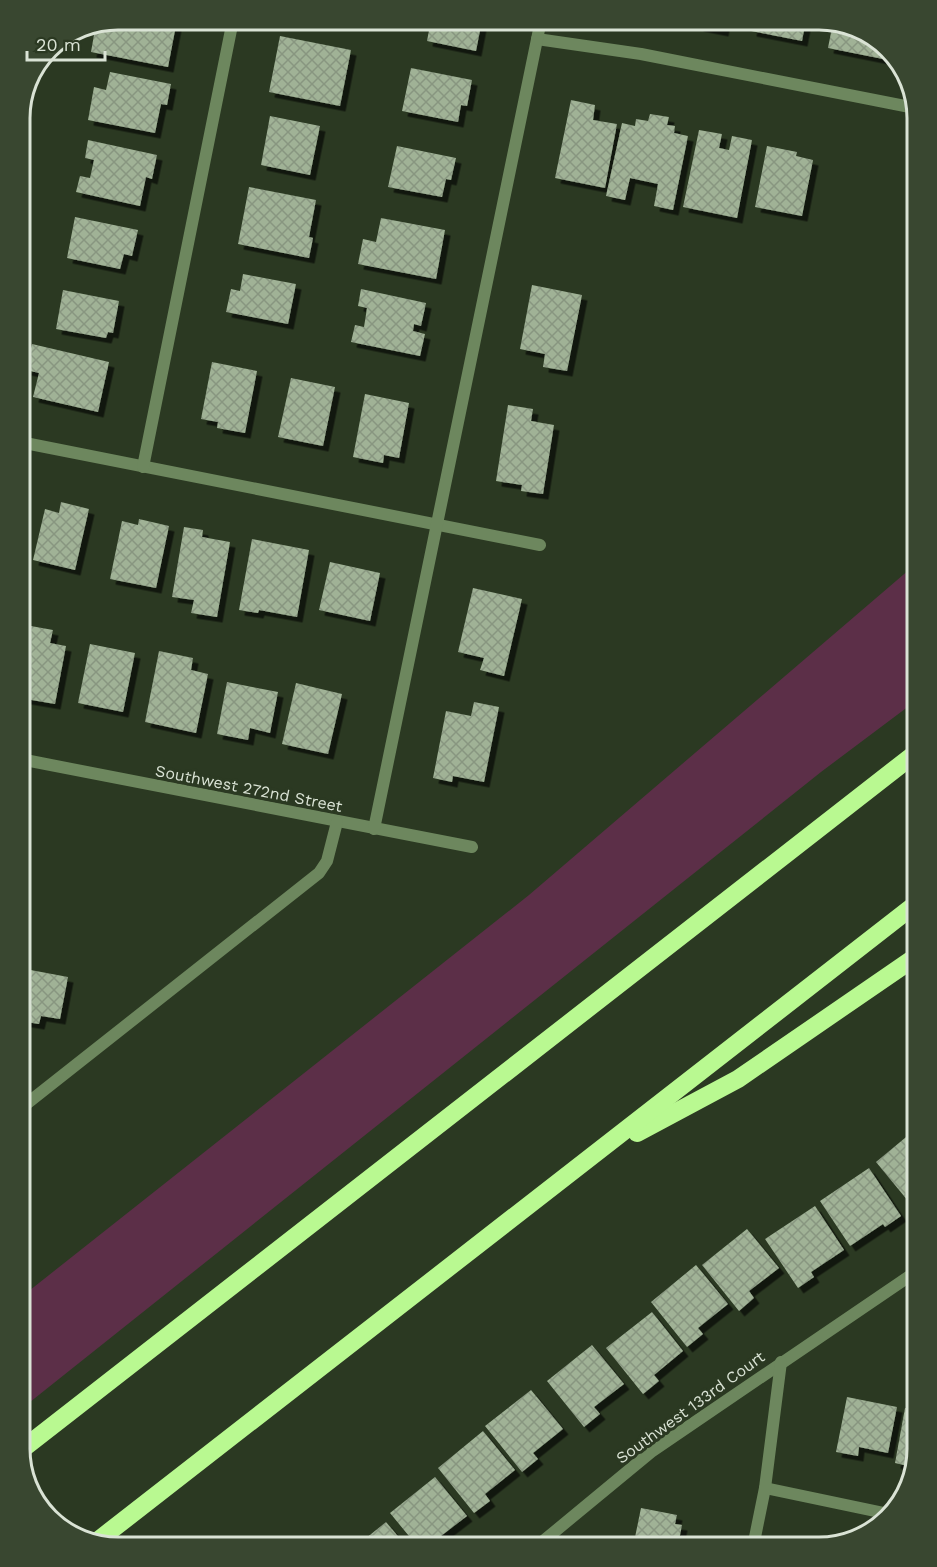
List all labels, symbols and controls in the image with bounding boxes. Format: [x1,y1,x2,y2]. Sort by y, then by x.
scale bar [27,24,105,62]
text: 20 m [36,34,81,55]
street label: Southwest 272nd Street [154,761,344,816]
street label: Southwest 133rd Court [612,1347,768,1468]

